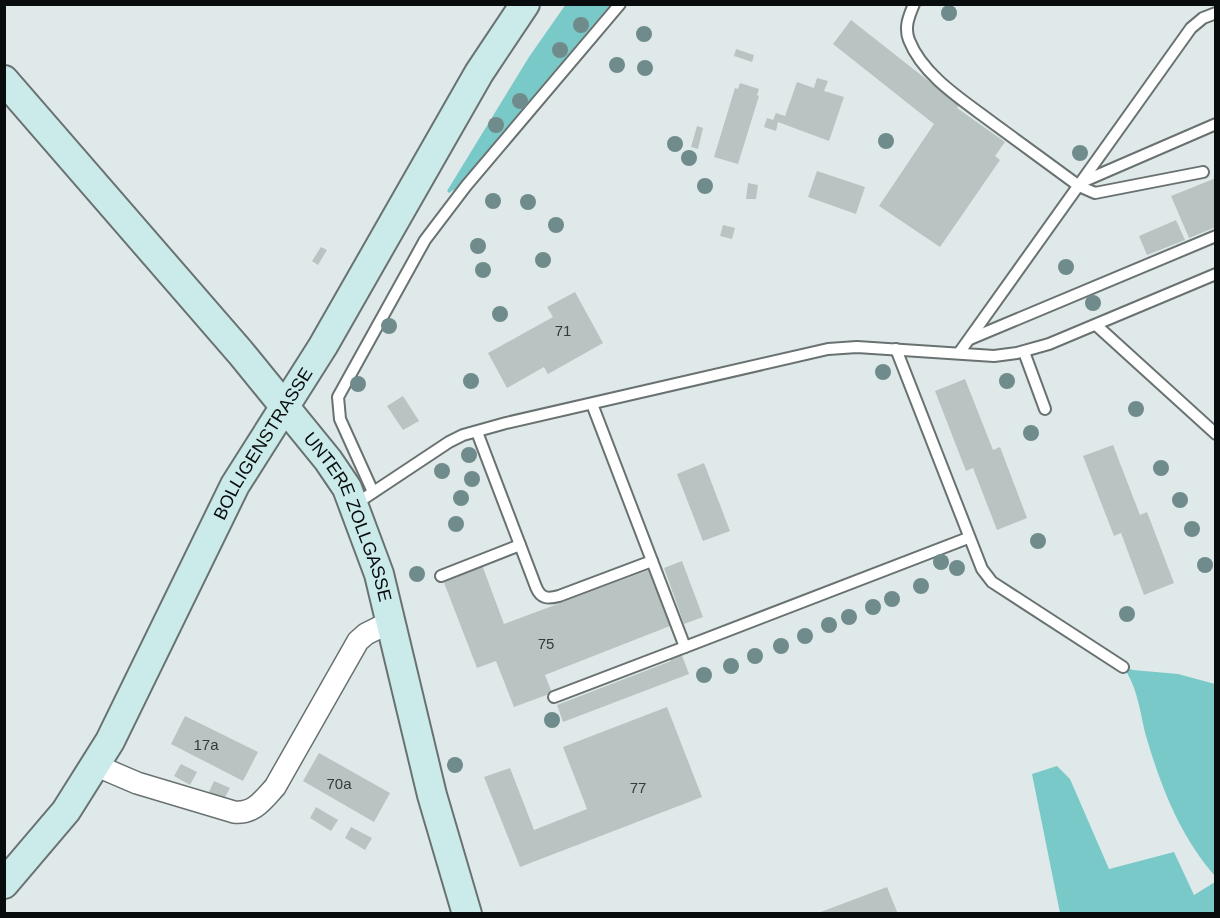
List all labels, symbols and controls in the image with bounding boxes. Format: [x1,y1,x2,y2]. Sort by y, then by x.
house number: 71 [555,322,571,339]
street label: BOLLIGENSTRASSE [210,364,317,523]
street label: UNTERE ZOLLGASSE [300,428,395,604]
house number: 75 [538,635,554,652]
house number: 17a [193,736,219,753]
house number: 70a [326,775,352,792]
house number: 77 [630,779,646,796]

